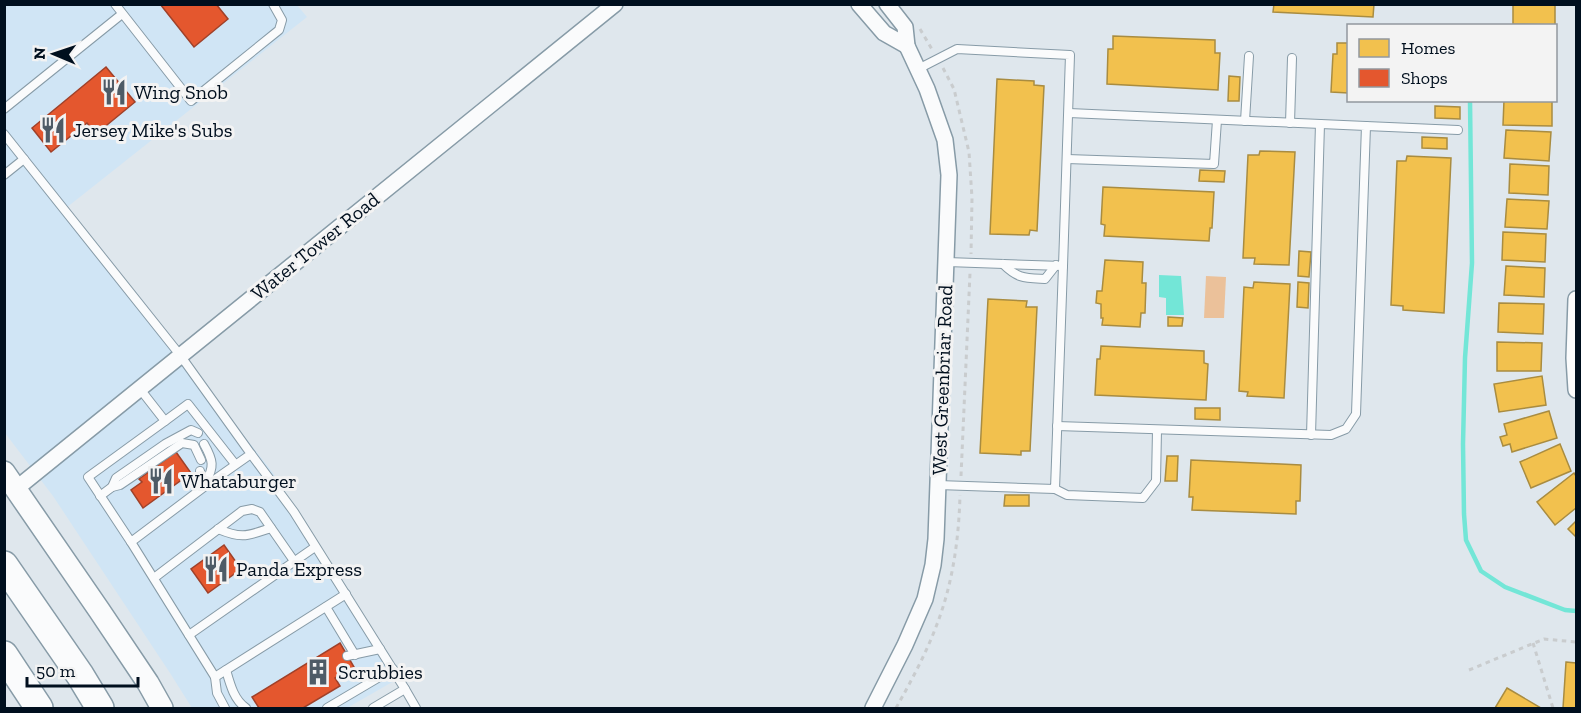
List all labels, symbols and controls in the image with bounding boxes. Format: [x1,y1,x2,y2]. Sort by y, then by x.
north arrow [24,24,84,84]
legend [1347,24,1557,102]
text: Homes [1401,37,1455,59]
text: N [30,47,49,60]
text: Shops [1401,67,1448,89]
restaurant icon: Wing Snob [99,77,129,107]
place label: Wing Snob [134,80,228,104]
restaurant icon: Jersey Mike's Subs [38,115,68,145]
place label: Jersey Mike's Subs [73,118,232,142]
street label: Water Tower Road [246,187,384,305]
street label: West Greenbriar Road [927,284,957,476]
restaurant icon: Whataburger [146,466,176,496]
place label: Whataburger [181,469,297,493]
restaurant icon: Panda Express [201,554,231,584]
place label: Panda Express [236,557,362,581]
scale bar [27,650,138,688]
building icon: Scrubbies [303,657,333,687]
text: 50 m [36,660,76,682]
place label: Scrubbies [338,660,423,684]

